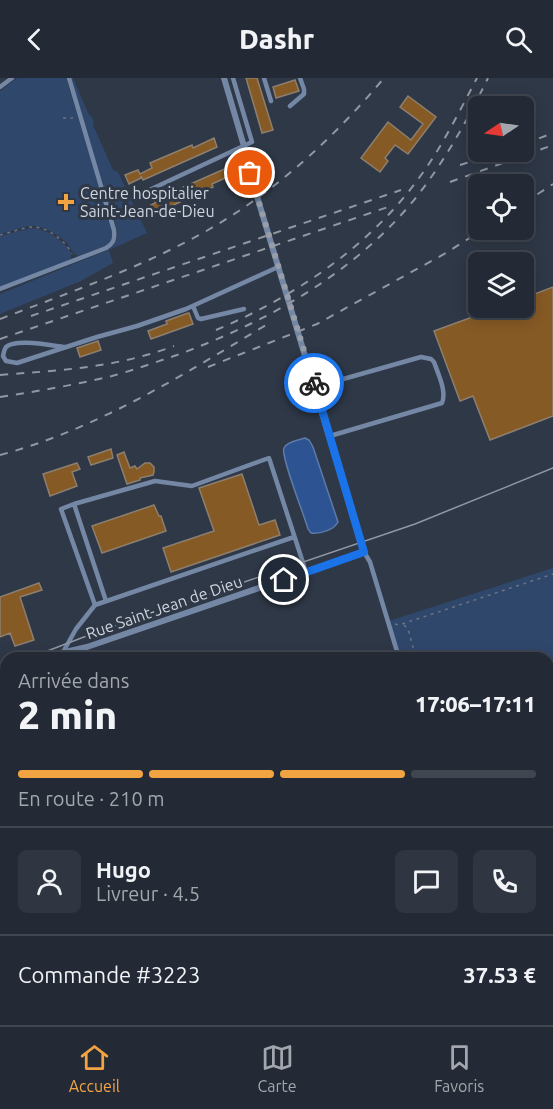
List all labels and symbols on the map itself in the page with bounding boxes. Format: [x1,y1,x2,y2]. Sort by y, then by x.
north arrow [468,96,534,162]
pin [224,147,275,198]
place label: Centre hospitalier Saint-Jean-de-Dieu [80,184,215,220]
marker: Centre hospitalier Saint-Jean-de-Dieu [57,193,75,211]
courier [284,353,344,413]
pin [258,554,309,605]
street label: Rue Saint-Jean de Dieu [83,572,245,642]

